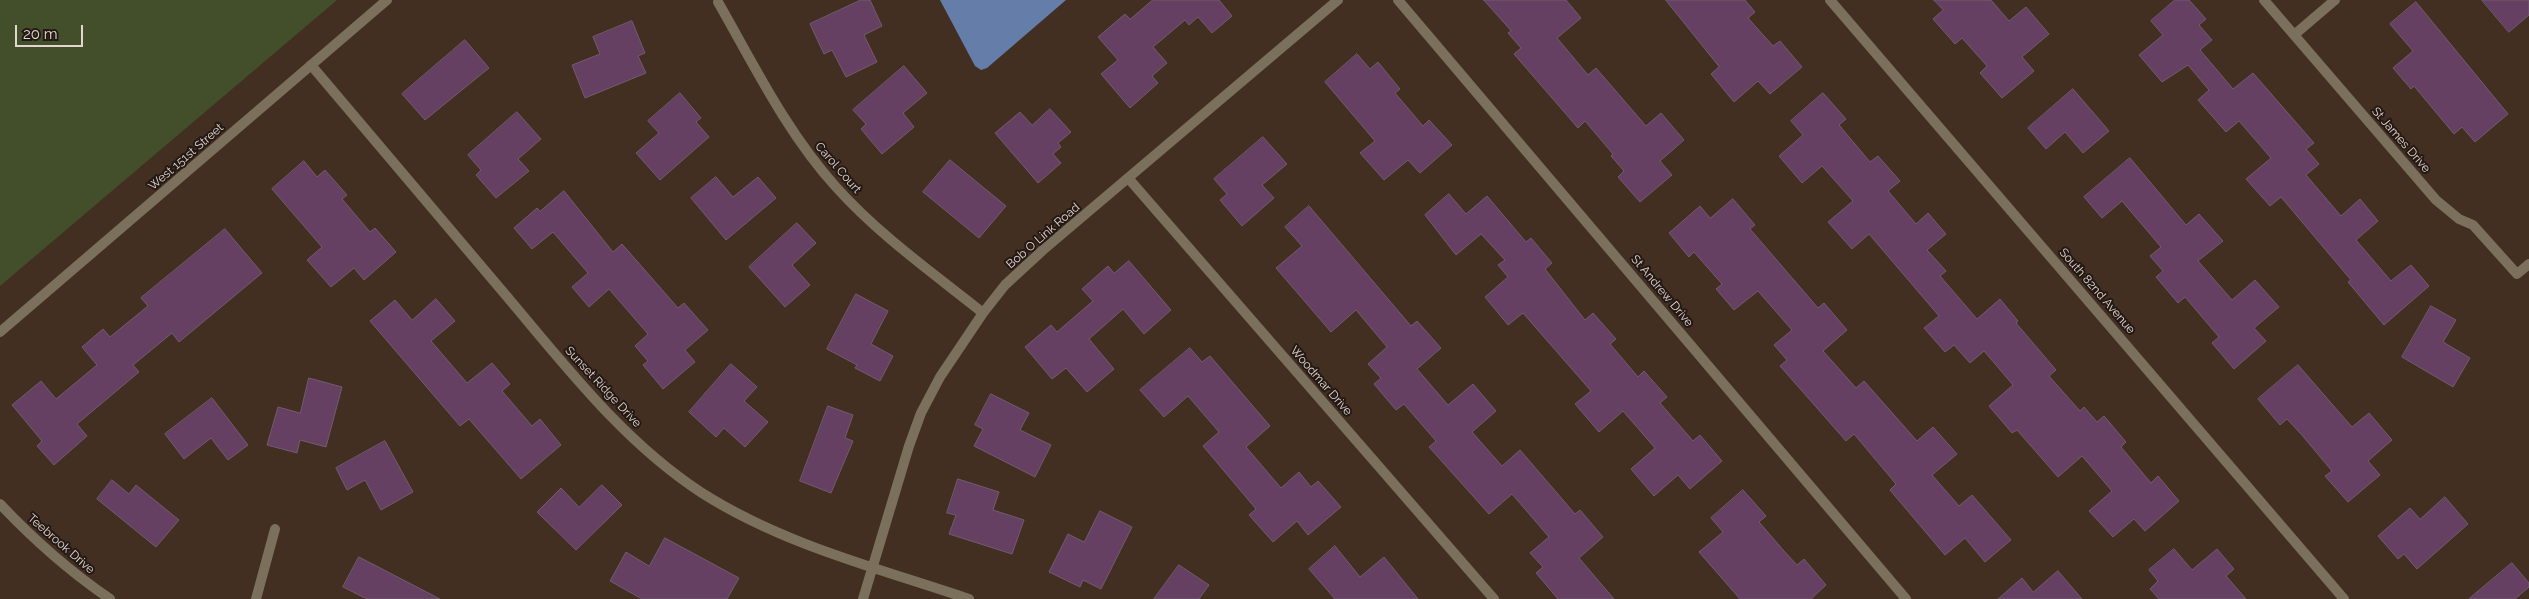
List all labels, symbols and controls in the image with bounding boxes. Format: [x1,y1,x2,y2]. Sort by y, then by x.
scale bar [18,15,85,47]
text: 20 m [23,25,58,43]
street label: St James Drive [2369,104,2433,176]
street label: West 151st Street [146,121,226,193]
street label: Carol Court [812,140,864,196]
street label: Bob O Link Road [1003,200,1083,272]
street label: South 82nd Avenue [2056,245,2138,337]
street label: St Andrew Drive [1628,252,1696,330]
street label: Woodmar Drive [1287,343,1355,419]
street label: Sunset Ridge Drive [562,344,644,430]
street label: Teebrook Drive [25,511,97,577]

